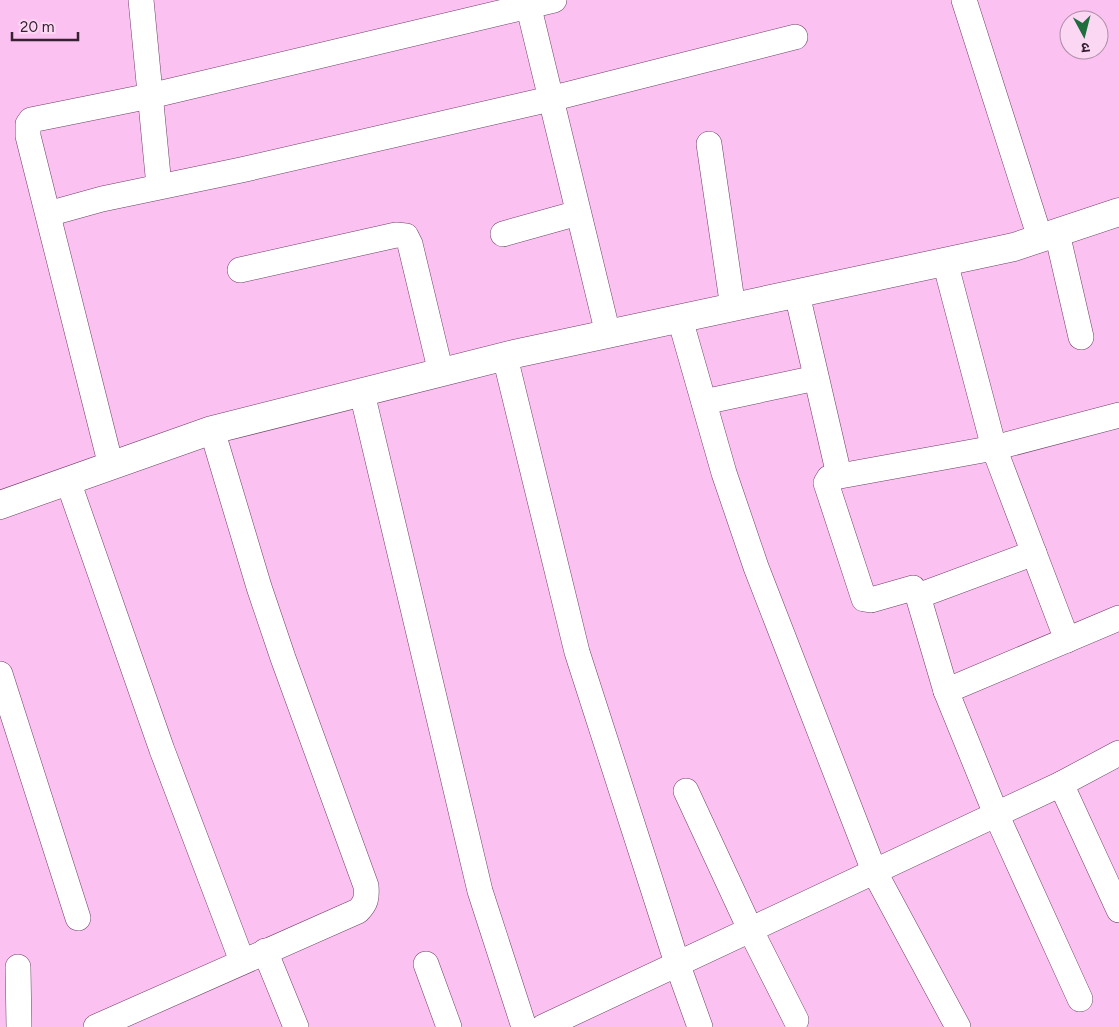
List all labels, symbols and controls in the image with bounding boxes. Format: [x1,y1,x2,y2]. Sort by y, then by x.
scale bar [12,10,79,42]
north arrow [1059,10,1109,60]
text: 20 m [20,18,54,36]
text: उ [1080,38,1091,56]

